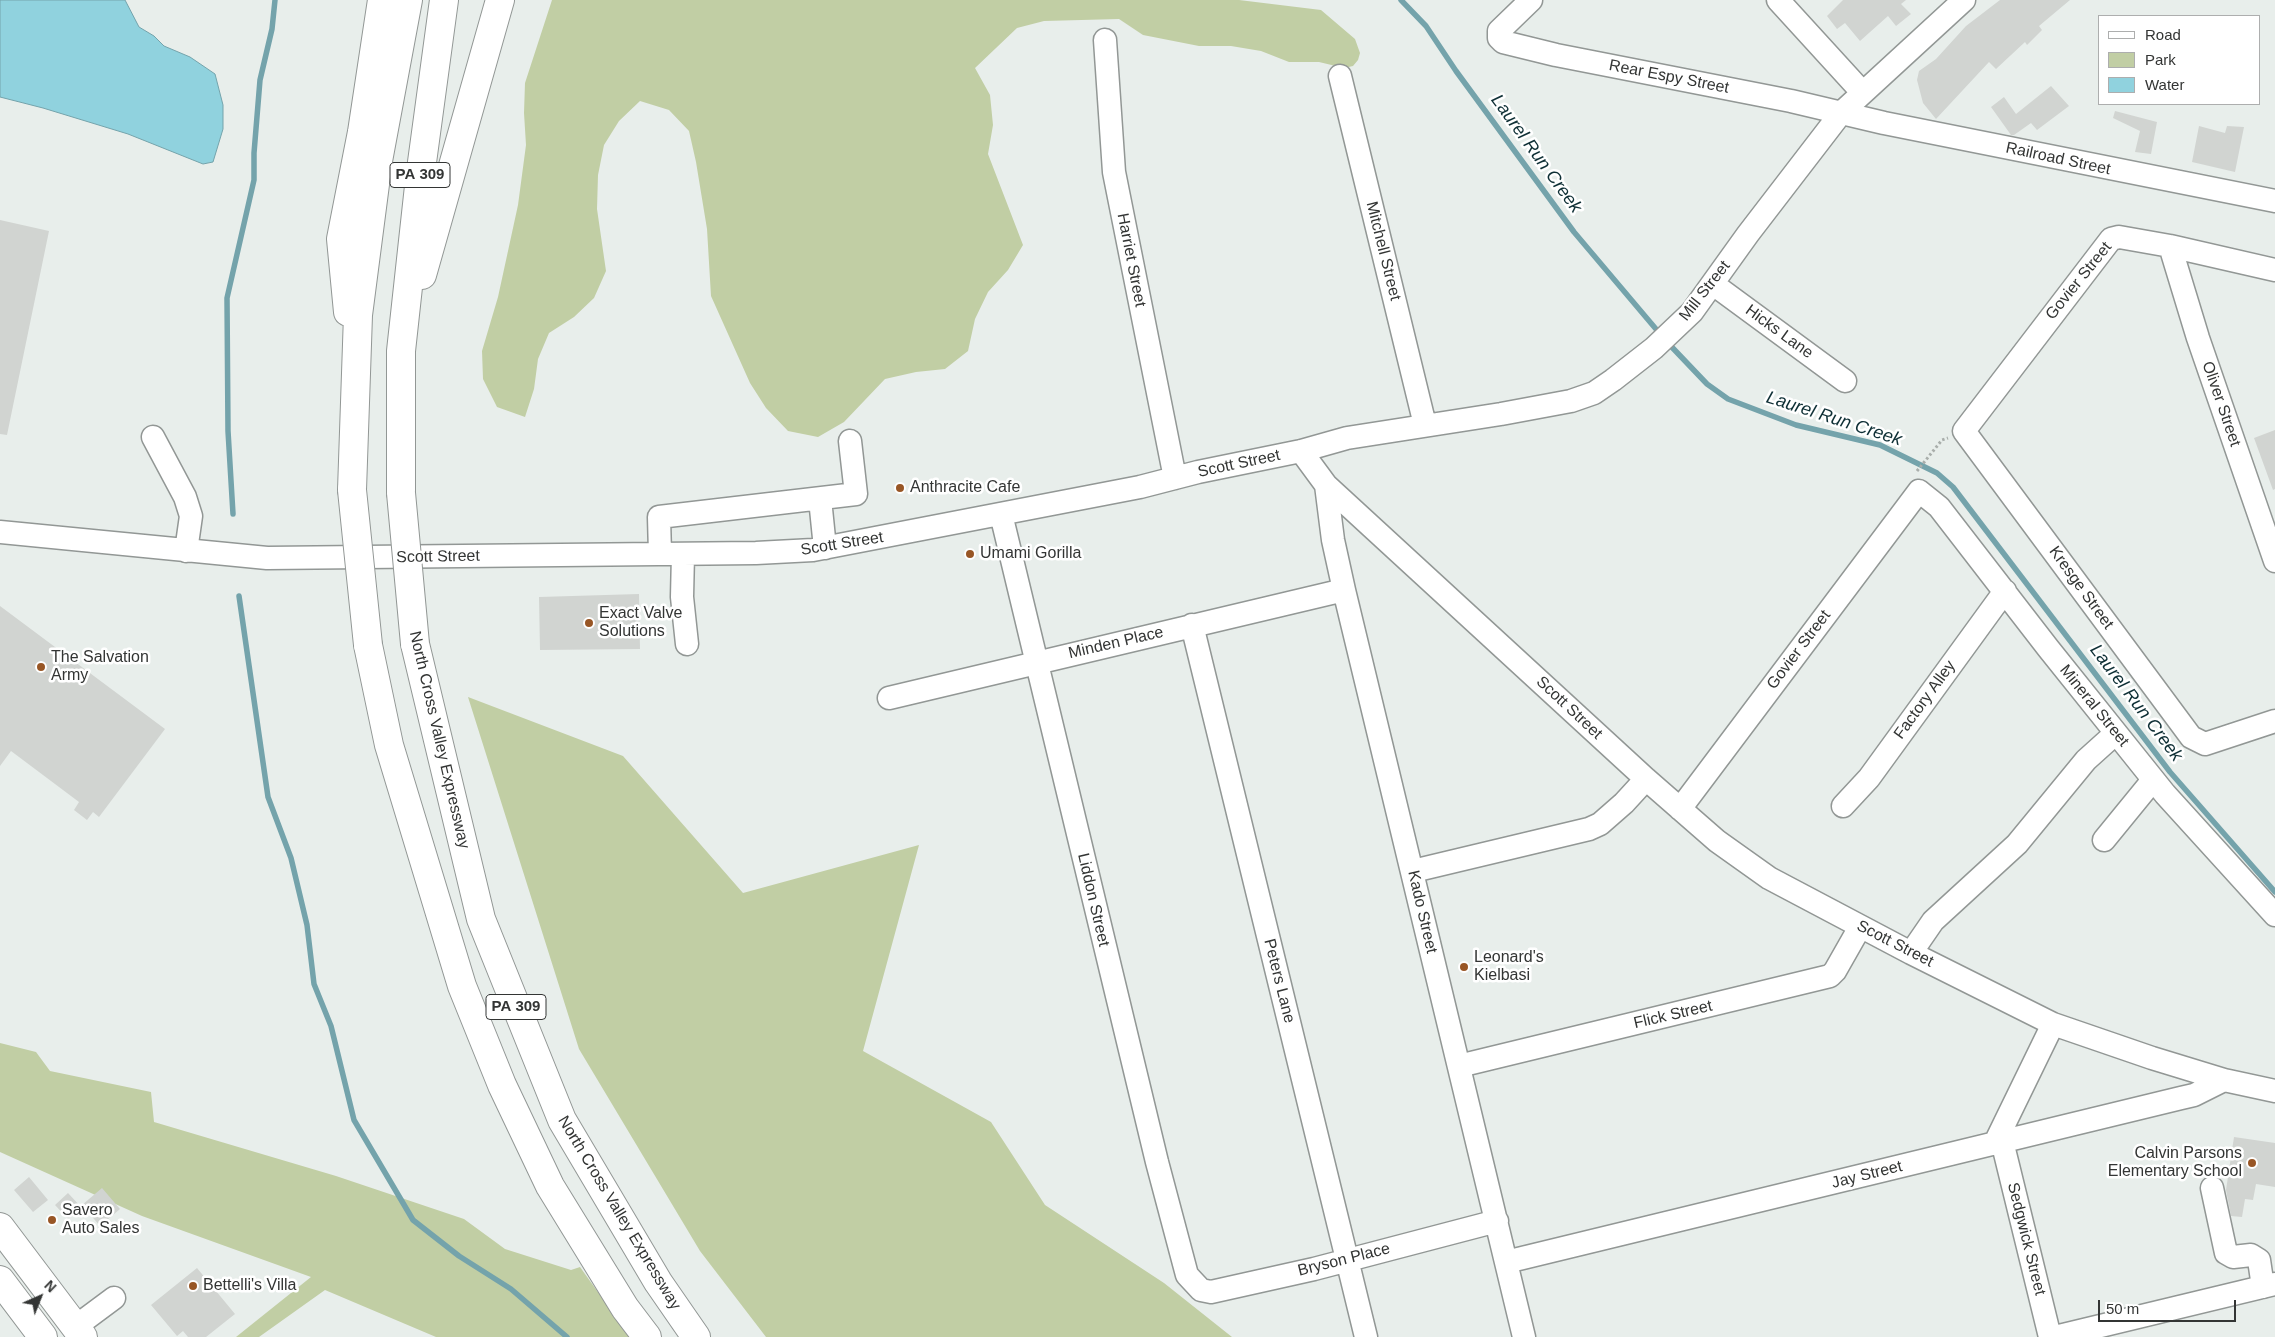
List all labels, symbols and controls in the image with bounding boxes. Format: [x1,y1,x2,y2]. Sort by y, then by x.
legend [2098,15,2260,105]
text: Road [2145,26,2181,43]
text: Park [2145,51,2176,68]
street label: Rear Espy Street [1607,56,1731,98]
text: Water [2145,76,2184,93]
water label: Laurel Run Creek [1486,91,1586,217]
street label: Railroad Street [2004,139,2112,179]
road number: PA 309 [390,162,450,188]
street label: Mitchell Street [1361,199,1405,303]
street label: Harriet Street [1112,211,1150,309]
street label: Govier Street [2042,238,2116,324]
street label: Mill Street [1676,257,1734,325]
street label: Hicks Lane [1741,301,1817,363]
street label: Oliver Street [2197,359,2245,449]
water label: Laurel Run Creek [1764,387,1904,451]
street label: Scott Street [1196,446,1282,482]
place label: Anthracite Cafe [910,478,1020,498]
marker: Anthracite Cafe [894,482,906,494]
street label: Scott Street [799,528,885,560]
street label: Kresge Street [2044,543,2118,633]
place label: Umami Gorilla [980,544,1081,564]
street label: Scott Street [396,547,480,567]
marker: Umami Gorilla [964,548,976,560]
place label: Exact Valve Solutions [599,604,682,642]
street label: Govier Street [1763,607,1835,693]
marker: Exact Valve Solutions [583,617,595,629]
street label: Minden Place [1067,623,1165,663]
street label: North Cross Valley Expressway [405,629,473,851]
water label: Laurel Run Creek [2085,640,2187,766]
place label: The Salvation Army [51,648,149,686]
street label: Factory Alley [1890,657,1960,743]
marker: The Salvation Army [35,661,47,673]
street label: Mineral Street [2055,661,2133,751]
street label: Scott Street [1532,672,1606,744]
street label: Liddon Street [1073,851,1113,949]
street label: Kado Street [1403,869,1441,955]
street label: Scott Street [1853,916,1937,972]
street label: Peters Lane [1259,937,1299,1025]
place label: Leonard's Kielbasi [1474,948,1544,986]
marker: Leonard's Kielbasi [1458,961,1470,973]
road number: PA 309 [486,994,546,1020]
street label: Flick Street [1632,997,1714,1033]
street label: North Cross Valley Expressway [553,1113,685,1313]
place label: Calvin Parsons Elementary School [2108,1144,2242,1182]
street label: Jay Street [1830,1157,1904,1193]
marker: Calvin Parsons Elementary School [2246,1157,2258,1169]
street label: Sedgwick Street [2003,1181,2049,1297]
place label: Savero Auto Sales [62,1201,139,1239]
marker: Savero Auto Sales [46,1214,58,1226]
street label: Bryson Place [1296,1239,1392,1281]
north arrow [15,1272,65,1322]
place label: Bettelli's Villa [203,1276,296,1296]
text: N [41,1277,60,1295]
marker: Bettelli's Villa [187,1280,199,1292]
scale bar [2100,1290,2238,1322]
text: 50 m [2106,1300,2139,1317]

